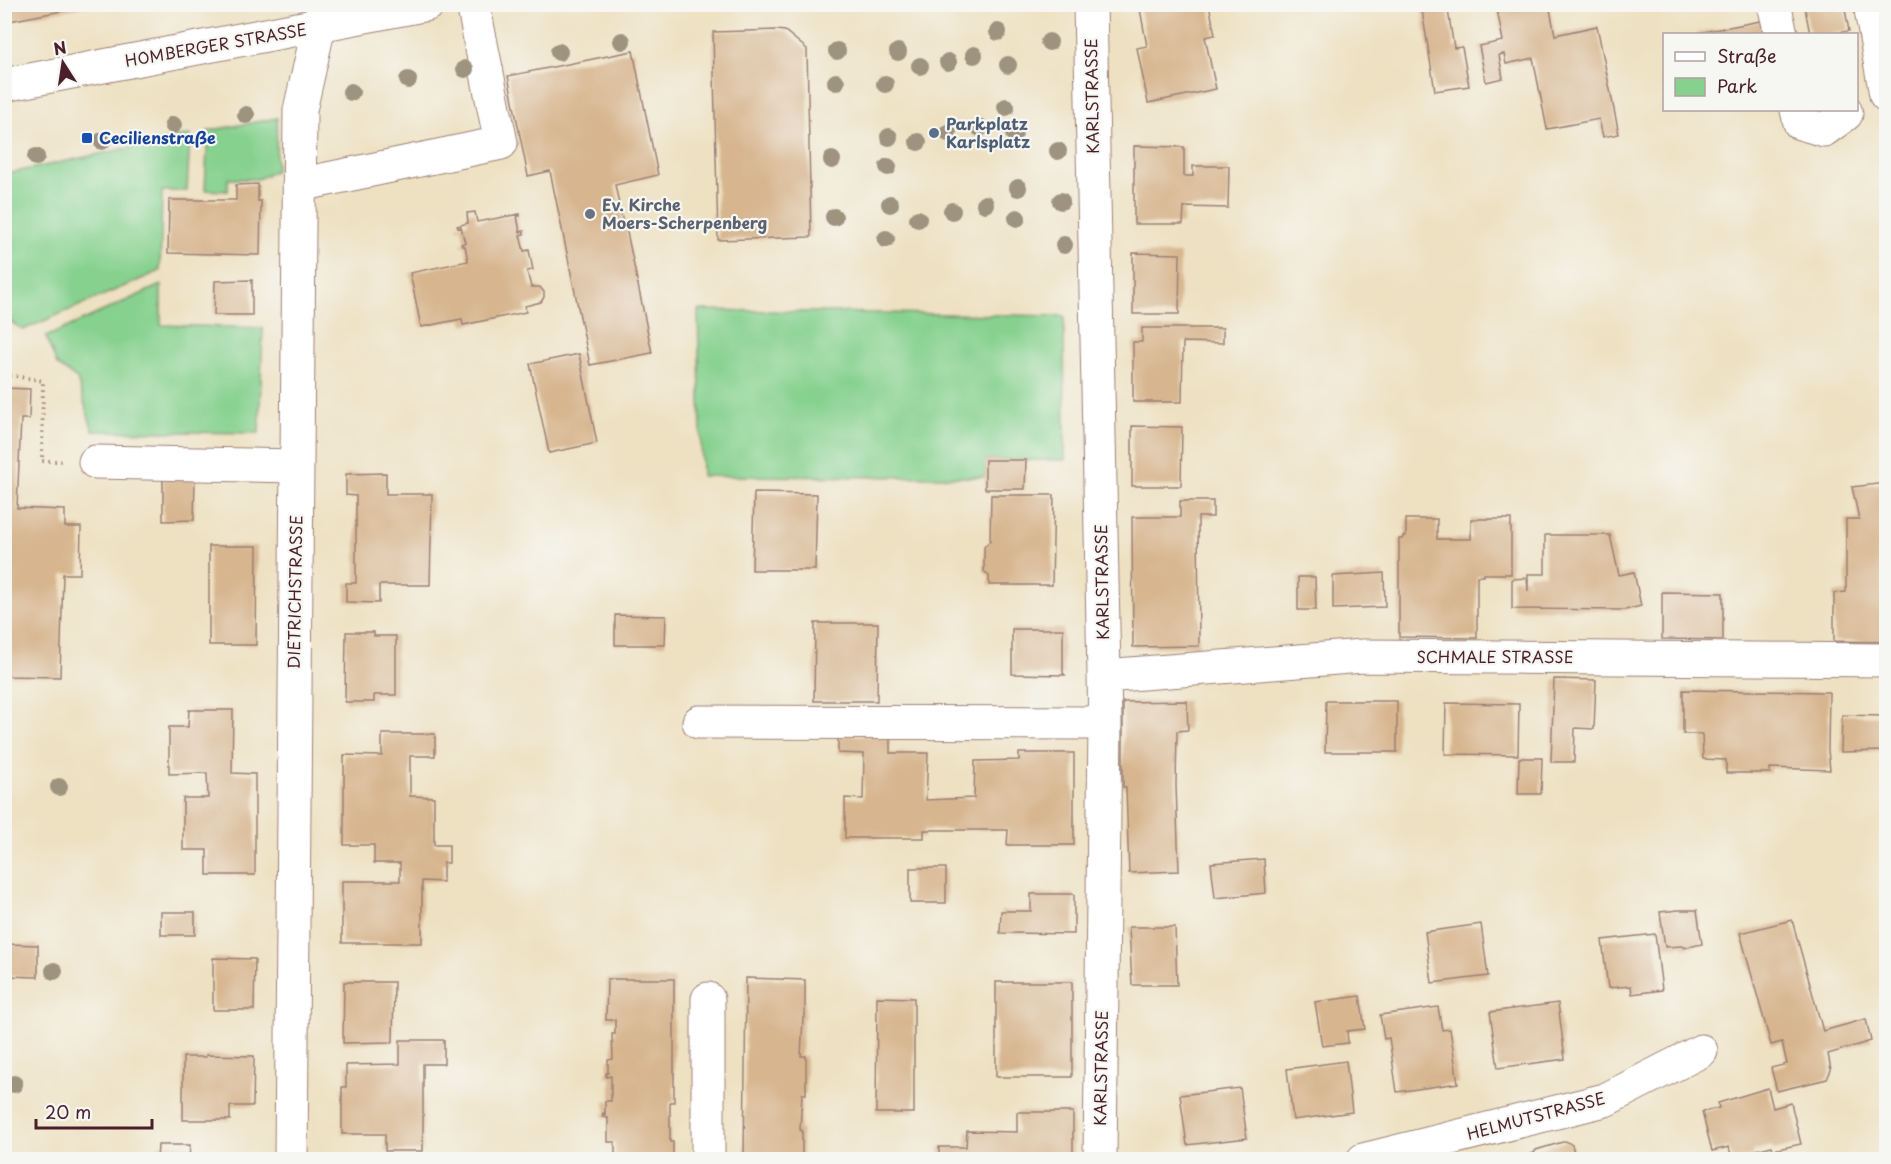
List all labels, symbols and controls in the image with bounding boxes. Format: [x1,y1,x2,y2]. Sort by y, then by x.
street label: HOMBERGER STRASSE [123,16,309,72]
north arrow [33,33,93,93]
legend [1663,33,1858,111]
text: N [51,34,68,60]
street label: KARLSTRASSE [1078,38,1104,154]
text: Straße [1717,42,1777,69]
text: Park [1717,72,1757,99]
place label: Parkplatz Karlsplatz [946,111,1030,153]
place label: Cecilienstraße [99,125,216,149]
marker: Parkplatz Karlsplatz [927,126,941,140]
marker: Cecilienstraße [80,131,94,145]
place label: Ev. Kirche Moers-Scherpenberg [602,192,768,234]
marker: Ev. Kirche Moers-Scherpenberg [583,207,597,221]
street label: DIETRICHSTRASSE [281,515,307,669]
street label: KARLSTRASSE [1088,524,1114,640]
street label: SCHMALE STRASSE [1416,644,1574,668]
street label: KARLSTRASSE [1087,1010,1113,1126]
street label: HELMUTSTRASSE [1464,1085,1608,1145]
scale bar [36,1092,152,1130]
text: 20 m [45,1098,91,1125]

